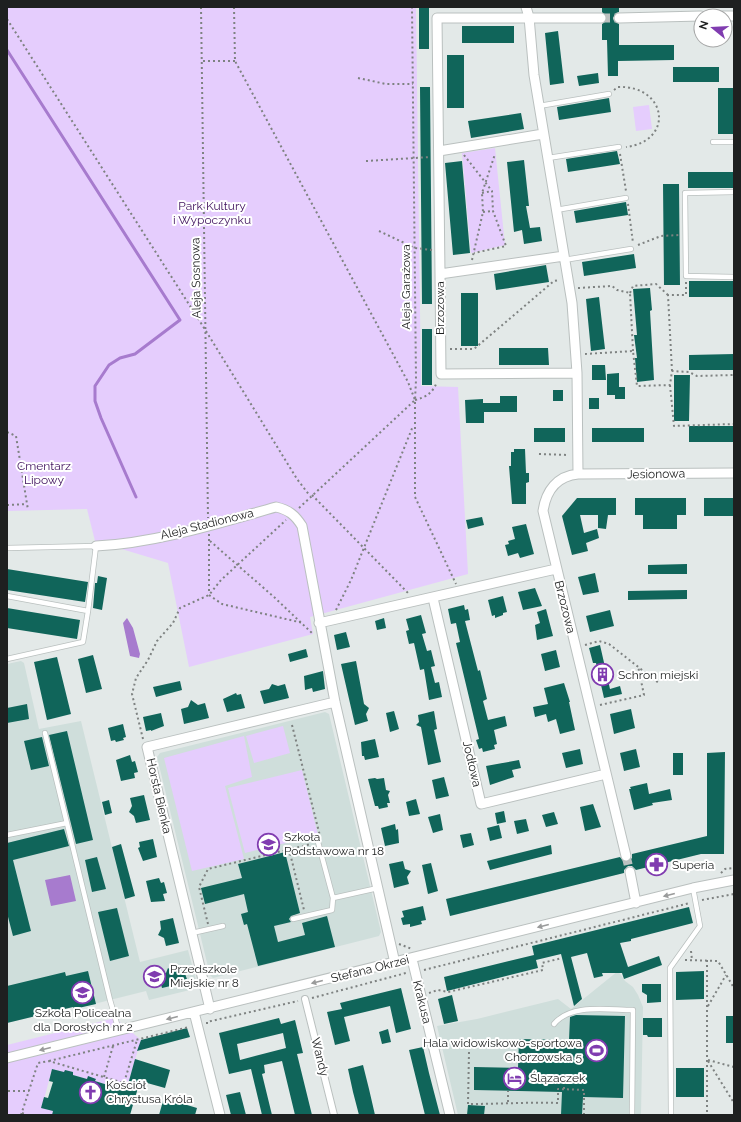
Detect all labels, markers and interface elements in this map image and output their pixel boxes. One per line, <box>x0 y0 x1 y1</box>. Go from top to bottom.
north arrow <box>693 8 733 48</box>
text: N <box>696 19 711 31</box>
park label: Park Kultury i Wypoczynku <box>173 199 251 227</box>
street label: Aleja Sosnowa <box>188 237 204 319</box>
street label: Aleja Garażowa <box>399 244 413 330</box>
street label: Brzozowa <box>433 281 447 335</box>
park label: Cmentarz Lipowy <box>17 459 71 487</box>
street label: Jesionowa <box>627 466 685 482</box>
street label: Aleja Stadionowa <box>159 506 255 542</box>
street label: Brzozowa <box>552 579 578 635</box>
building icon: Schron miejski <box>590 662 616 688</box>
place label: Schron miejski <box>618 668 698 682</box>
street label: Jodłowa <box>460 740 484 788</box>
street label: Horsta Bienka <box>144 757 174 835</box>
place label: Szkoła Podstawowa nr 18 <box>284 830 384 858</box>
school or university icon: Szkoła Podstawowa nr 18 <box>256 831 282 857</box>
pharmacy icon: Superia <box>644 852 670 878</box>
place label: Superia <box>672 858 714 872</box>
one-way arrow <box>662 892 675 898</box>
one-way arrow <box>536 923 548 929</box>
street label: Stefana Okrzei <box>329 953 411 985</box>
place label: Przedszkole Miejskie nr 8 <box>170 962 239 990</box>
school or university icon: Przedszkole Miejskie nr 8 <box>141 963 167 989</box>
school or university icon: Szkoła Policealna dla Dorosłych nr 2 <box>70 979 96 1005</box>
street label: Krakusa <box>410 979 434 1025</box>
one-way arrow <box>311 980 323 986</box>
place label: Szkoła Policealna dla Dorosłych nr 2 <box>33 1006 133 1034</box>
one-way arrow <box>165 1015 177 1021</box>
street label: Wandy <box>308 1036 332 1078</box>
place label: Hala widowiskowo-sportowa Chorzowska 5 <box>423 1036 582 1064</box>
sports icon: Hala widowiskowo-sportowa Chorzowska 5 <box>584 1037 610 1063</box>
one-way arrow <box>39 1046 51 1052</box>
hotel icon: Ślązaczek <box>502 1065 528 1091</box>
place label: Ślązaczek <box>530 1071 586 1085</box>
place label: Kościół Chrystusa Króla <box>106 1078 193 1106</box>
church icon: Kościół Chrystusa Króla <box>78 1079 104 1105</box>

